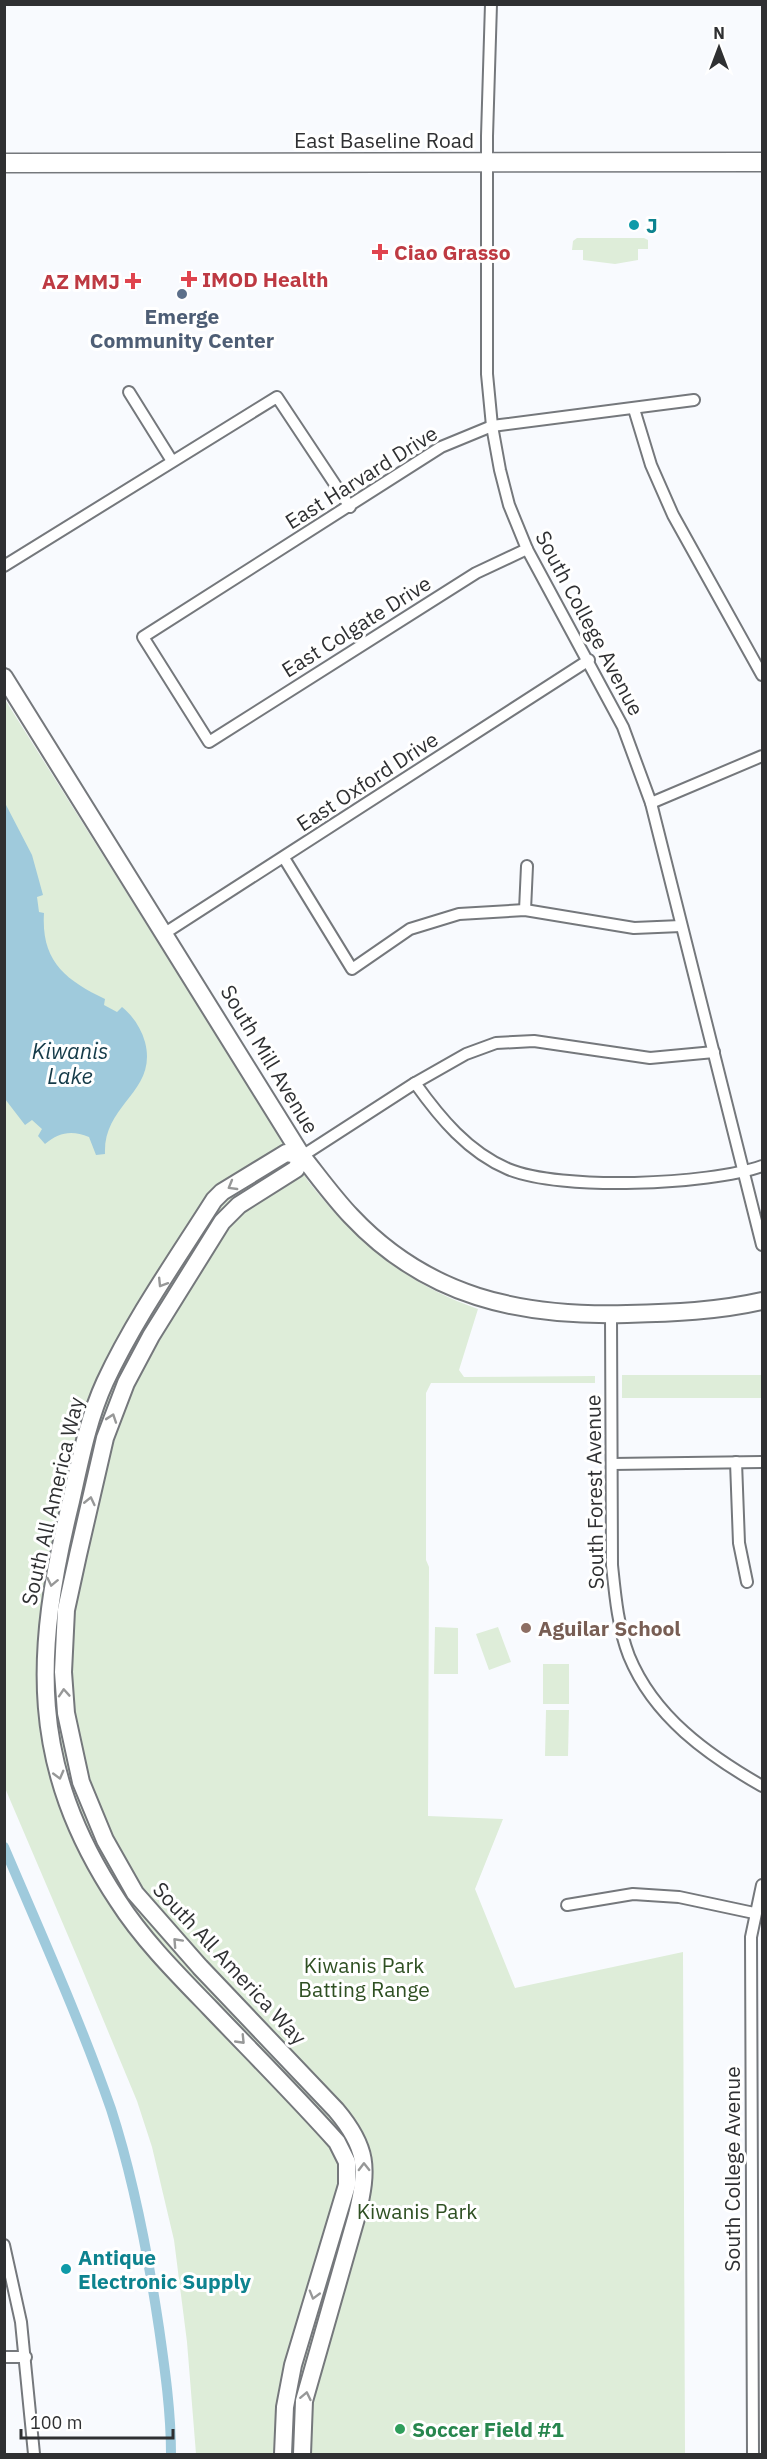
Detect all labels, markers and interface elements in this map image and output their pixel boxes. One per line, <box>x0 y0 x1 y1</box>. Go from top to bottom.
north arrow <box>689 18 749 78</box>
text: N <box>713 23 725 43</box>
street label: East Baseline Road <box>294 126 474 154</box>
place label: J <box>646 211 658 239</box>
marker: J <box>627 218 641 232</box>
place label: Ciao Grasso <box>394 238 511 266</box>
marker: Ciao Grasso <box>371 243 389 261</box>
place label: IMOD Health <box>202 265 329 293</box>
place label: AZ MMJ <box>42 267 120 295</box>
marker: IMOD Health <box>180 270 198 288</box>
marker: AZ MMJ <box>124 272 142 290</box>
marker: Emerge Community Center <box>175 287 189 301</box>
place label: Emerge Community Center <box>90 302 275 354</box>
street label: East Harvard Drive <box>280 419 442 535</box>
street label: South College Avenue <box>529 526 651 720</box>
street label: East Colgate Drive <box>276 569 436 683</box>
street label: East Oxford Drive <box>291 725 443 837</box>
street label: South Mill Avenue <box>215 979 325 1139</box>
water label: Kiwanis Lake <box>32 1036 108 1090</box>
one-way arrow <box>228 1179 238 1190</box>
one-way arrow <box>157 1277 169 1287</box>
street label: South All America Way <box>14 1394 90 1608</box>
street label: South Forest Avenue <box>578 1394 610 1590</box>
one-way arrow <box>104 1413 117 1424</box>
one-way arrow <box>83 1496 96 1506</box>
one-way arrow <box>47 1577 60 1587</box>
place label: Aguilar School <box>538 1614 681 1642</box>
marker: Aguilar School <box>519 1621 533 1635</box>
one-way arrow <box>58 1688 71 1698</box>
one-way arrow <box>52 1769 64 1780</box>
street label: South All America Way <box>147 1876 313 2051</box>
one-way arrow <box>173 1938 184 1949</box>
park label: Kiwanis Park Batting Range <box>298 1951 430 2003</box>
one-way arrow <box>234 2034 245 2044</box>
street label: South College Avenue <box>718 2066 746 2272</box>
one-way arrow <box>358 2163 370 2172</box>
park label: Kiwanis Park <box>357 2197 477 2225</box>
place label: Antique Electronic Supply <box>78 2243 252 2295</box>
marker: Antique Electronic Supply <box>59 2262 73 2276</box>
one-way arrow <box>309 2289 321 2299</box>
one-way arrow <box>299 2392 312 2402</box>
scale bar <box>21 2402 172 2440</box>
text: 100 m <box>30 2411 82 2434</box>
place label: Soccer Field #1 <box>412 2415 564 2443</box>
marker: Soccer Field #1 <box>393 2422 407 2436</box>

